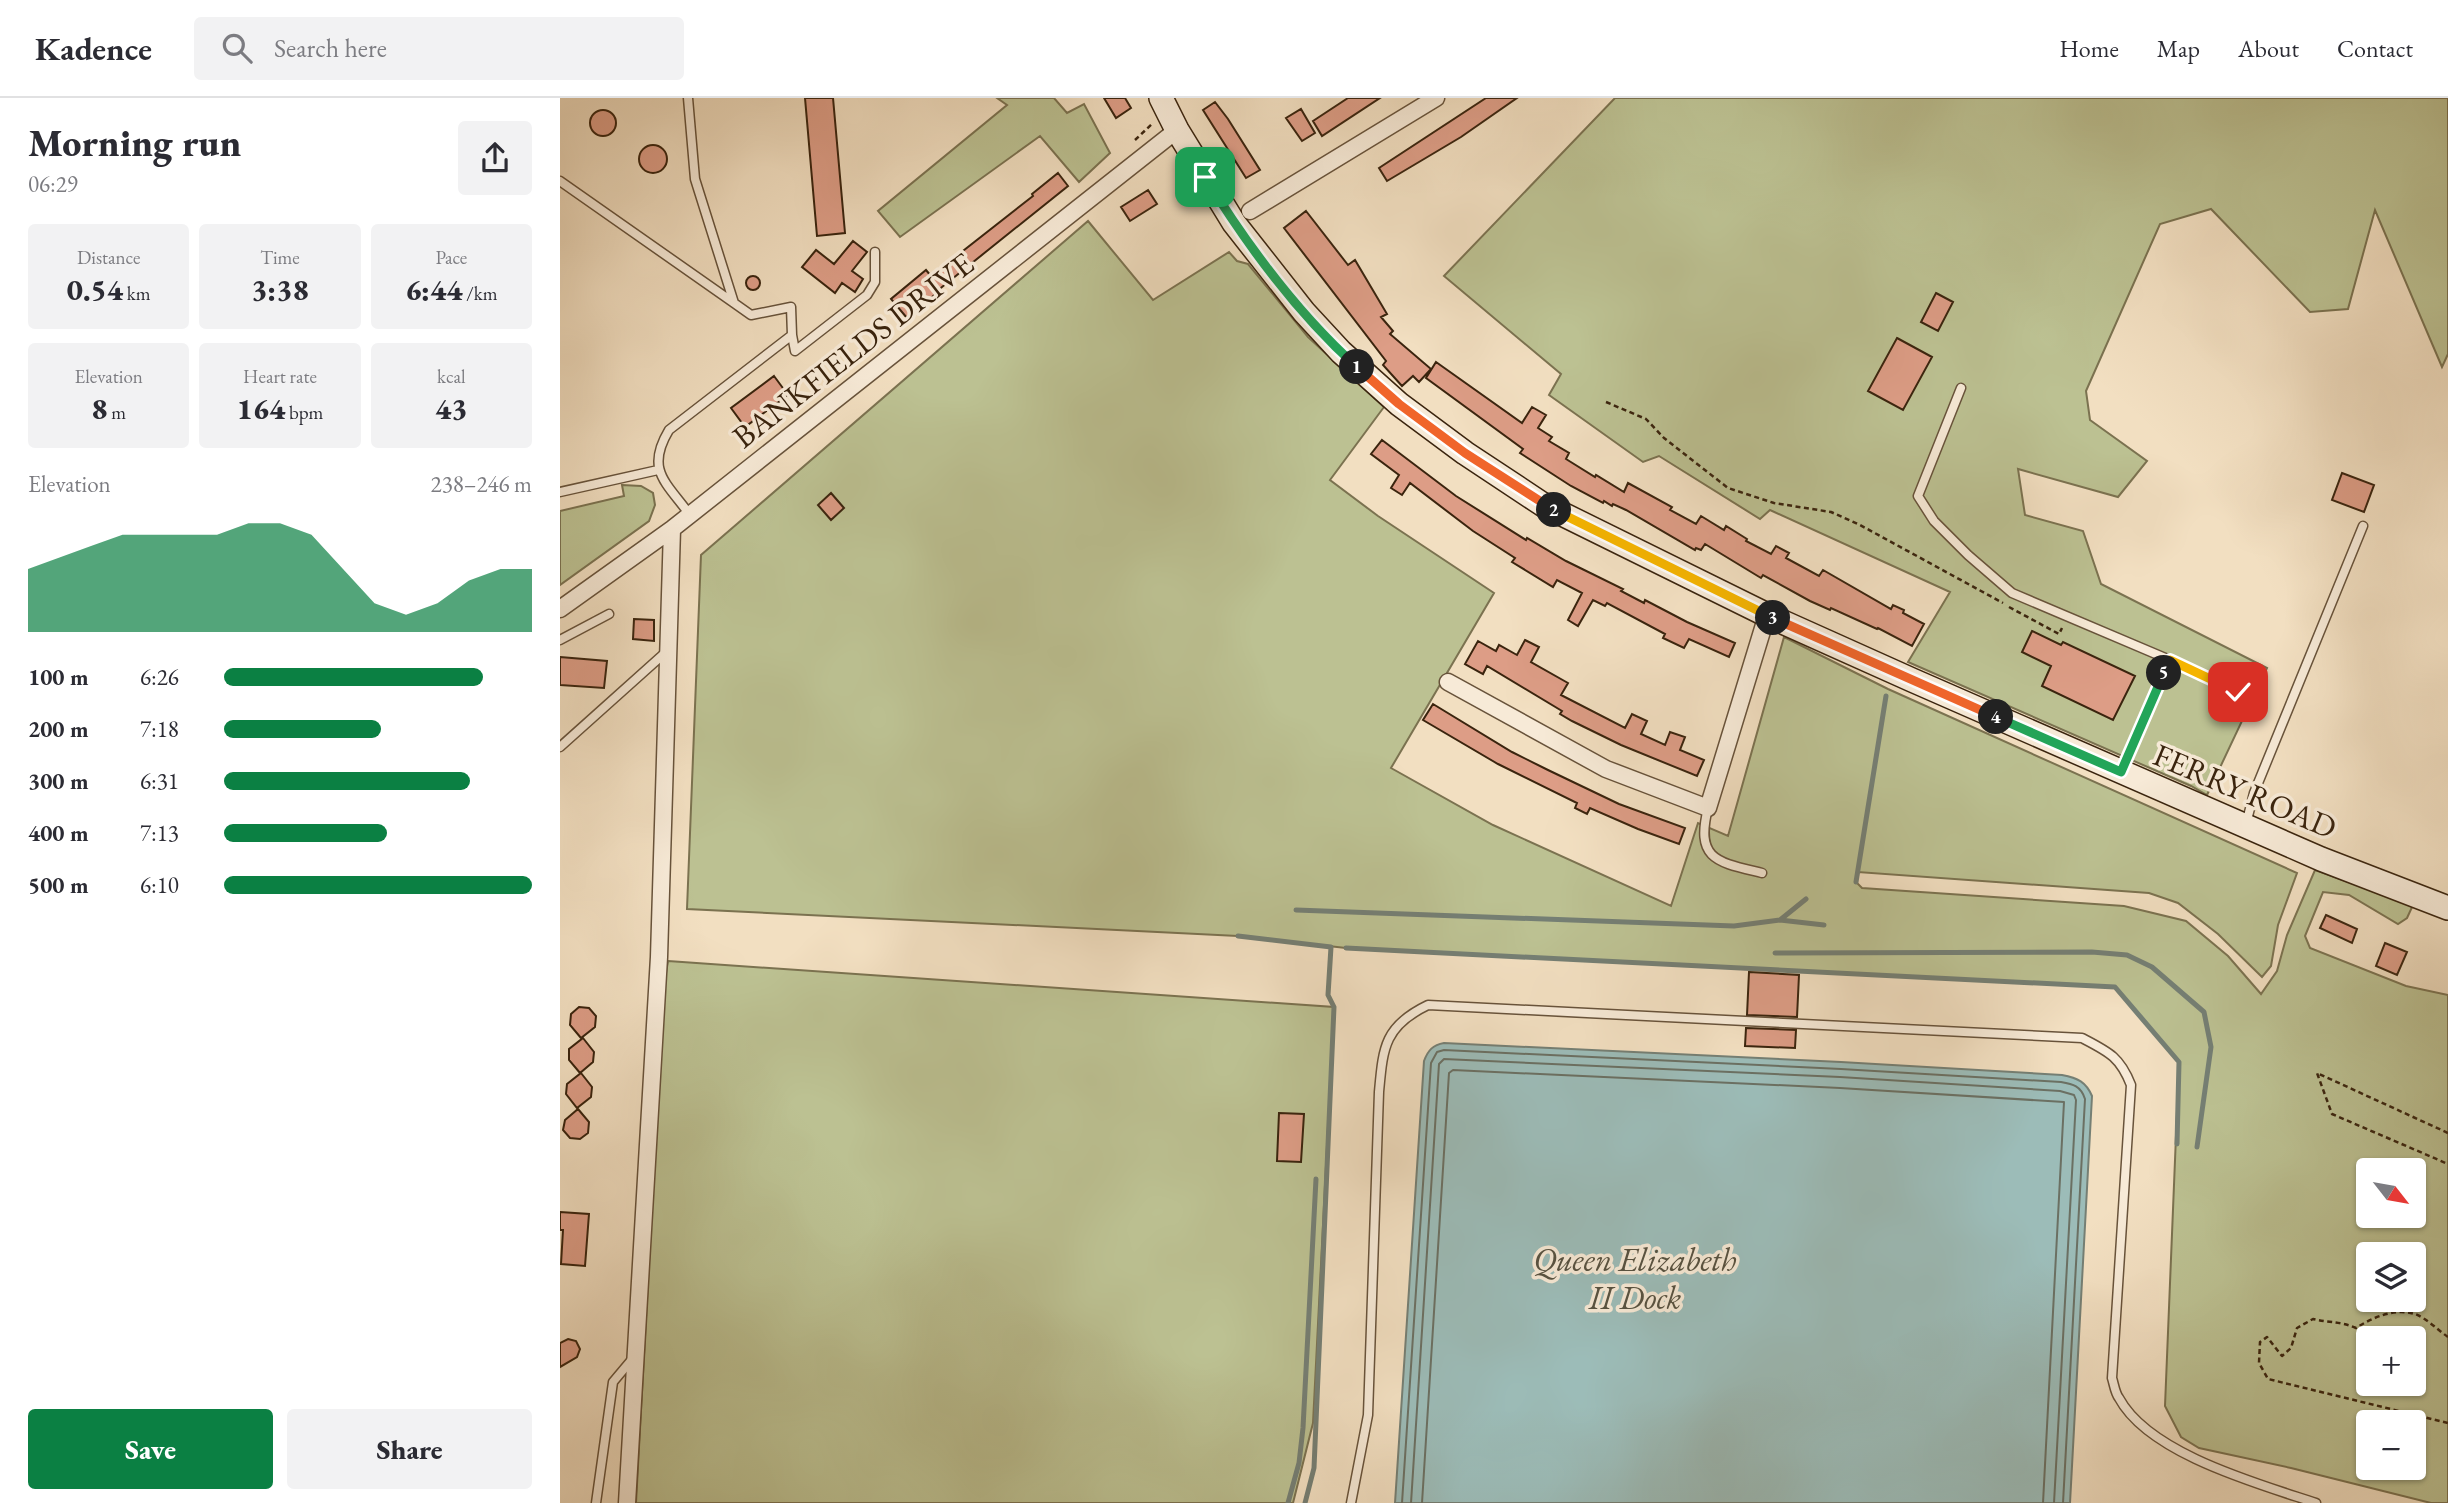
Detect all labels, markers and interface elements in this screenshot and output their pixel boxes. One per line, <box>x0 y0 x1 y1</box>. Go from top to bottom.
search box <box>194 17 684 80</box>
text: Kadence <box>35 27 152 70</box>
icon: search <box>218 29 256 67</box>
text: Search here <box>274 31 387 65</box>
text: Home <box>2059 33 2119 64</box>
text: Map <box>2157 33 2200 64</box>
text: About <box>2238 33 2299 64</box>
text: Contact <box>2337 33 2413 64</box>
text: Morning run <box>28 118 241 167</box>
button: share <box>458 121 532 195</box>
pin <box>1175 147 1235 207</box>
icon: arrive <box>1186 158 1224 196</box>
text: 06:29 <box>28 169 78 199</box>
street label: BANKFIELDS DRIVE <box>724 243 982 457</box>
text: Distance <box>77 245 140 270</box>
text: Time <box>260 245 300 270</box>
text: Pace <box>435 245 467 270</box>
text: 0.54 <box>67 270 123 309</box>
text: 3:38 <box>251 270 309 309</box>
text: 6:44 <box>405 270 462 309</box>
text: km <box>123 281 150 306</box>
text: /km <box>462 281 498 306</box>
pin: 1 <box>1340 350 1374 384</box>
text: 1 <box>1351 354 1362 379</box>
text: Elevation <box>74 364 143 389</box>
text: Heart rate <box>243 364 317 389</box>
text: kcal <box>437 364 466 389</box>
text: 8 <box>91 389 107 428</box>
text: 164 <box>237 389 285 428</box>
text: 43 <box>435 389 468 428</box>
text: m <box>107 400 126 425</box>
text: bpm <box>285 400 323 425</box>
text: Elevation <box>28 469 111 499</box>
text: 238–246 m <box>431 469 532 499</box>
pin: 2 <box>1536 492 1572 528</box>
text: 2 <box>1548 497 1559 522</box>
pin: 3 <box>1756 601 1790 636</box>
text: 3 <box>1767 605 1778 630</box>
pin: 5 <box>2146 656 2182 690</box>
text: 5 <box>2158 660 2169 685</box>
text: 100 m <box>28 662 89 692</box>
text: 6:26 <box>140 662 179 692</box>
pin <box>2208 662 2268 722</box>
icon: check <box>2219 673 2257 711</box>
pin: 4 <box>1978 700 2014 734</box>
text: 4 <box>1990 704 2001 729</box>
text: 200 m <box>28 714 89 744</box>
text: 7:18 <box>140 714 179 744</box>
street label: FERRY ROAD <box>2147 734 2343 848</box>
text: 300 m <box>28 766 89 796</box>
text: 6:31 <box>140 766 179 796</box>
text: 400 m <box>28 818 89 848</box>
text: 7:13 <box>140 818 179 848</box>
text: 500 m <box>28 870 89 900</box>
text: 6:10 <box>140 870 179 900</box>
north arrow <box>2356 1158 2426 1228</box>
map controls <box>2356 1158 2426 1480</box>
water label: Queen Elizabeth II Dock <box>1533 1238 1737 1319</box>
button: layers <box>2356 1242 2426 1312</box>
button: + <box>2356 1326 2426 1396</box>
button: Save <box>28 1409 273 1489</box>
button: Share <box>287 1409 532 1489</box>
button: − <box>2356 1410 2426 1480</box>

